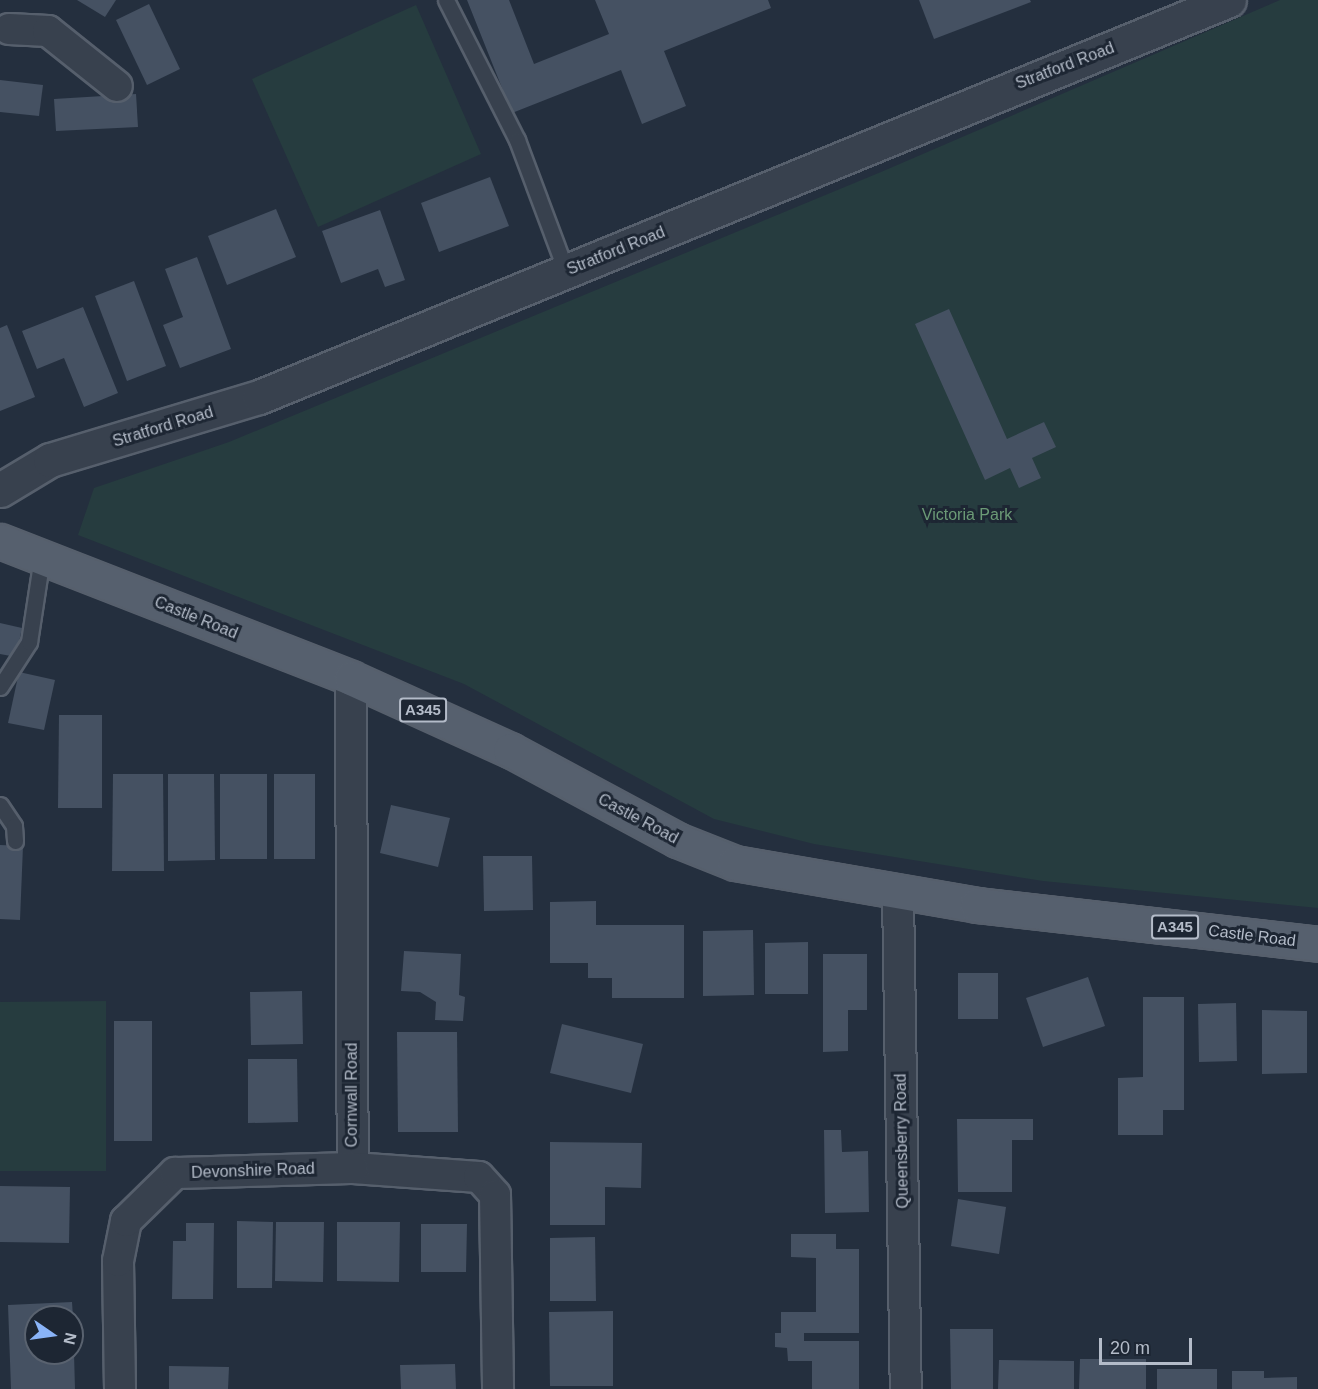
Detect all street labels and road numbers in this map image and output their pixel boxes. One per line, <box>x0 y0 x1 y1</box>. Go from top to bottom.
street label: Stratford Road <box>1013 38 1117 94</box>
street label: Stratford Road <box>564 223 668 279</box>
street label: Stratford Road <box>110 403 216 451</box>
street label: Castle Road <box>152 593 240 643</box>
road number: A345 <box>399 698 447 722</box>
street label: Castle Road <box>595 790 681 848</box>
road number: A345 <box>1151 915 1199 939</box>
street label: Castle Road <box>1207 921 1297 951</box>
street label: Cornwall Road <box>342 1043 362 1147</box>
street label: Queensberry Road <box>891 1073 913 1209</box>
street label: Devonshire Road <box>191 1159 315 1183</box>

